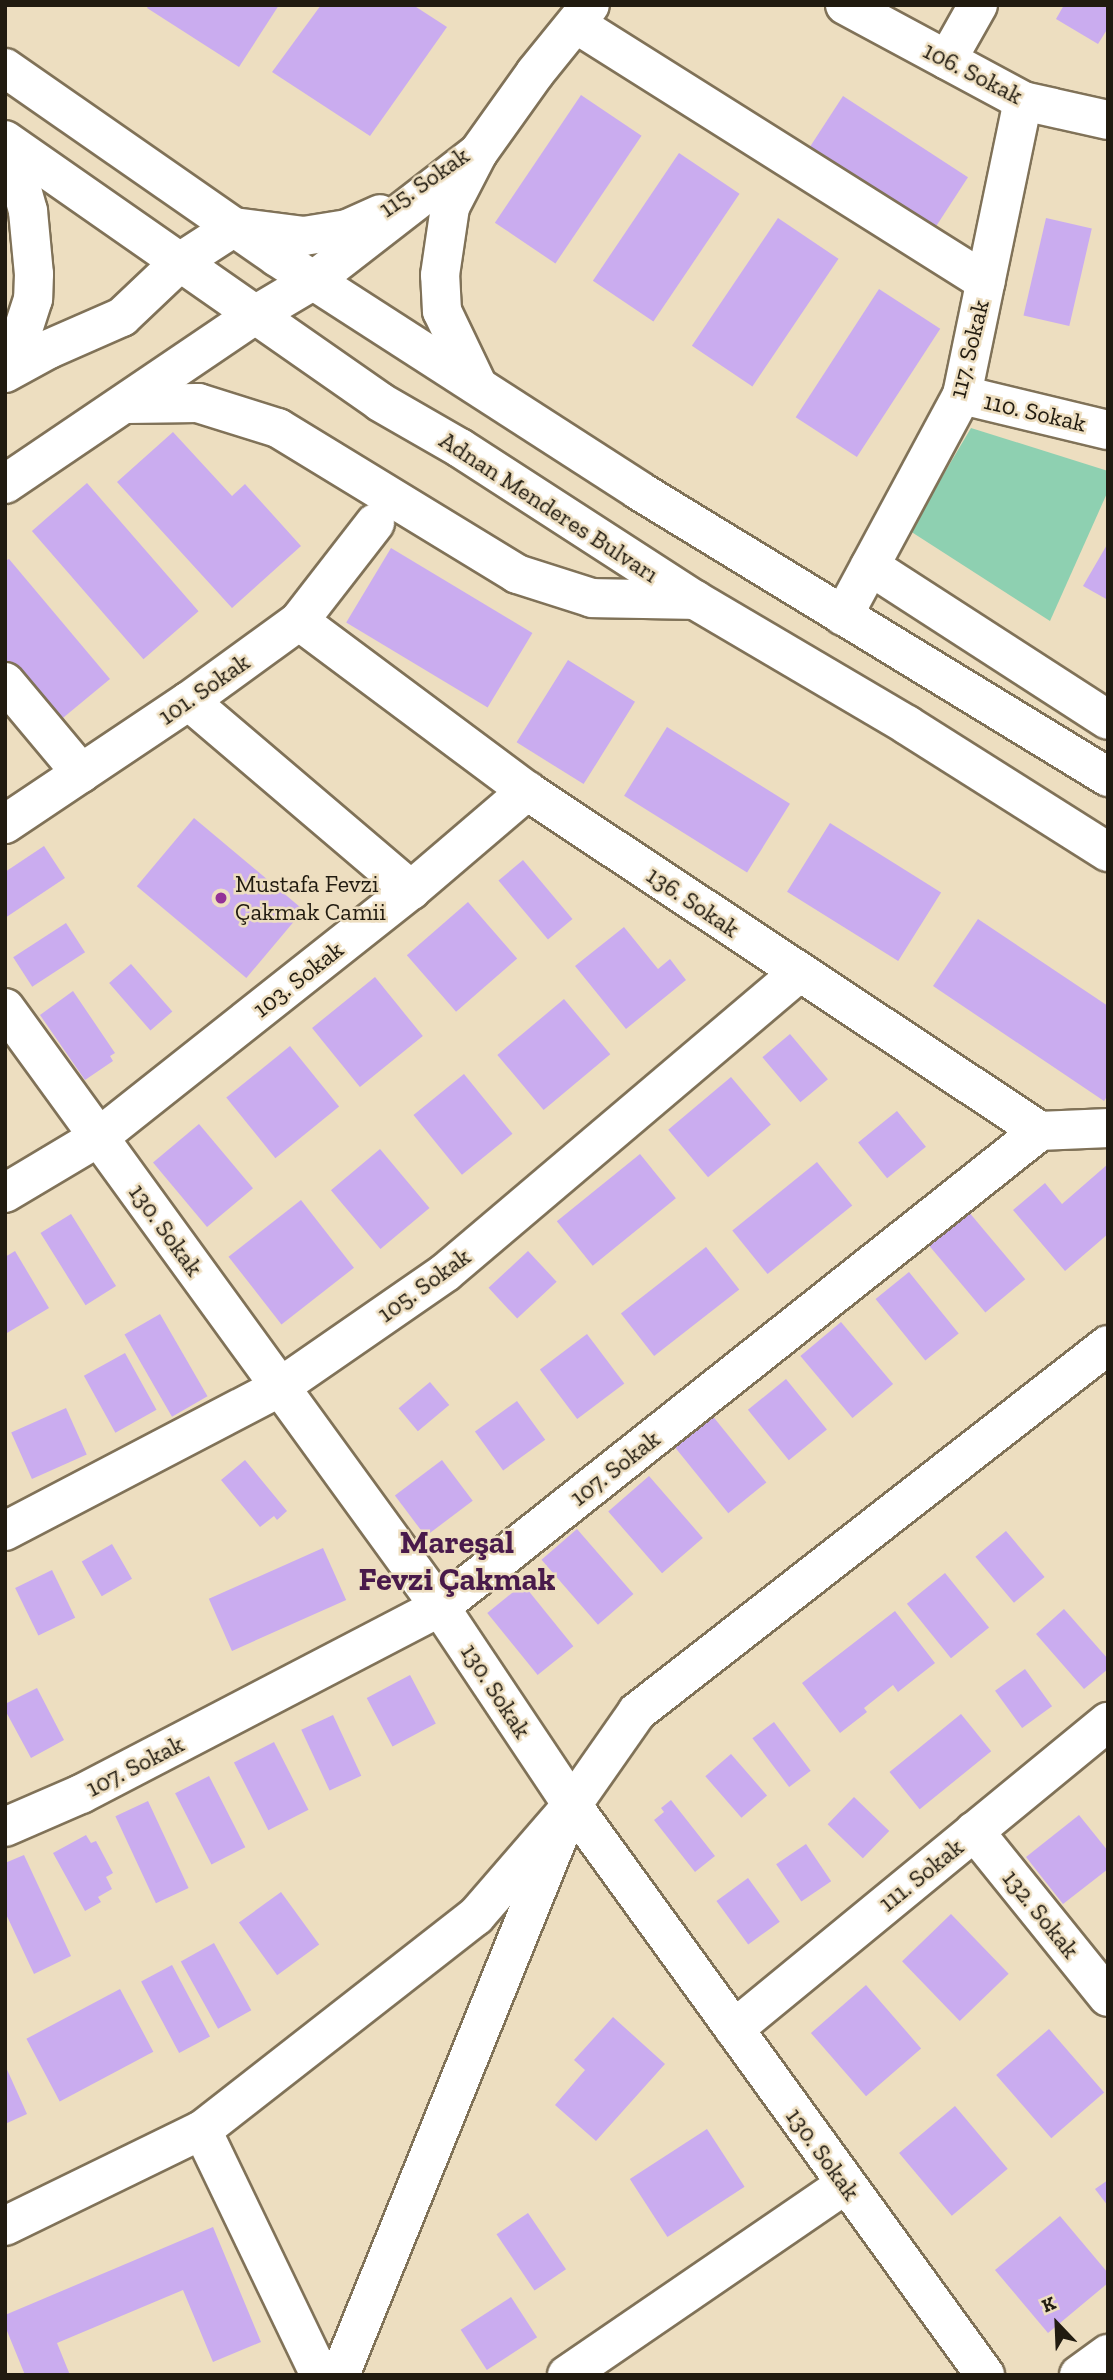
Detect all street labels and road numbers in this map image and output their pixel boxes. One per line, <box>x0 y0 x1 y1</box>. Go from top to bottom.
street label: 106. Sokak <box>919 36 1027 110</box>
street label: 115. Sokak <box>374 141 474 223</box>
street label: 117. Sokak <box>943 297 995 401</box>
street label: 110. Sokak <box>981 386 1089 438</box>
street label: Adnan Menderes Bulvarı <box>434 425 664 589</box>
street label: 101. Sokak <box>153 647 255 731</box>
street label: 136. Sokak <box>641 861 745 943</box>
street label: 103. Sokak <box>247 935 349 1023</box>
street label: 130. Sokak <box>123 1178 209 1282</box>
street label: 105. Sokak <box>372 1242 476 1328</box>
street label: 107. Sokak <box>565 1424 665 1512</box>
street label: 130. Sokak <box>455 1638 537 1744</box>
street label: 107. Sokak <box>81 1729 189 1803</box>
street label: 111. Sokak <box>873 1832 969 1918</box>
street label: 132. Sokak <box>997 1864 1085 1964</box>
street label: 130. Sokak <box>780 2102 866 2206</box>

